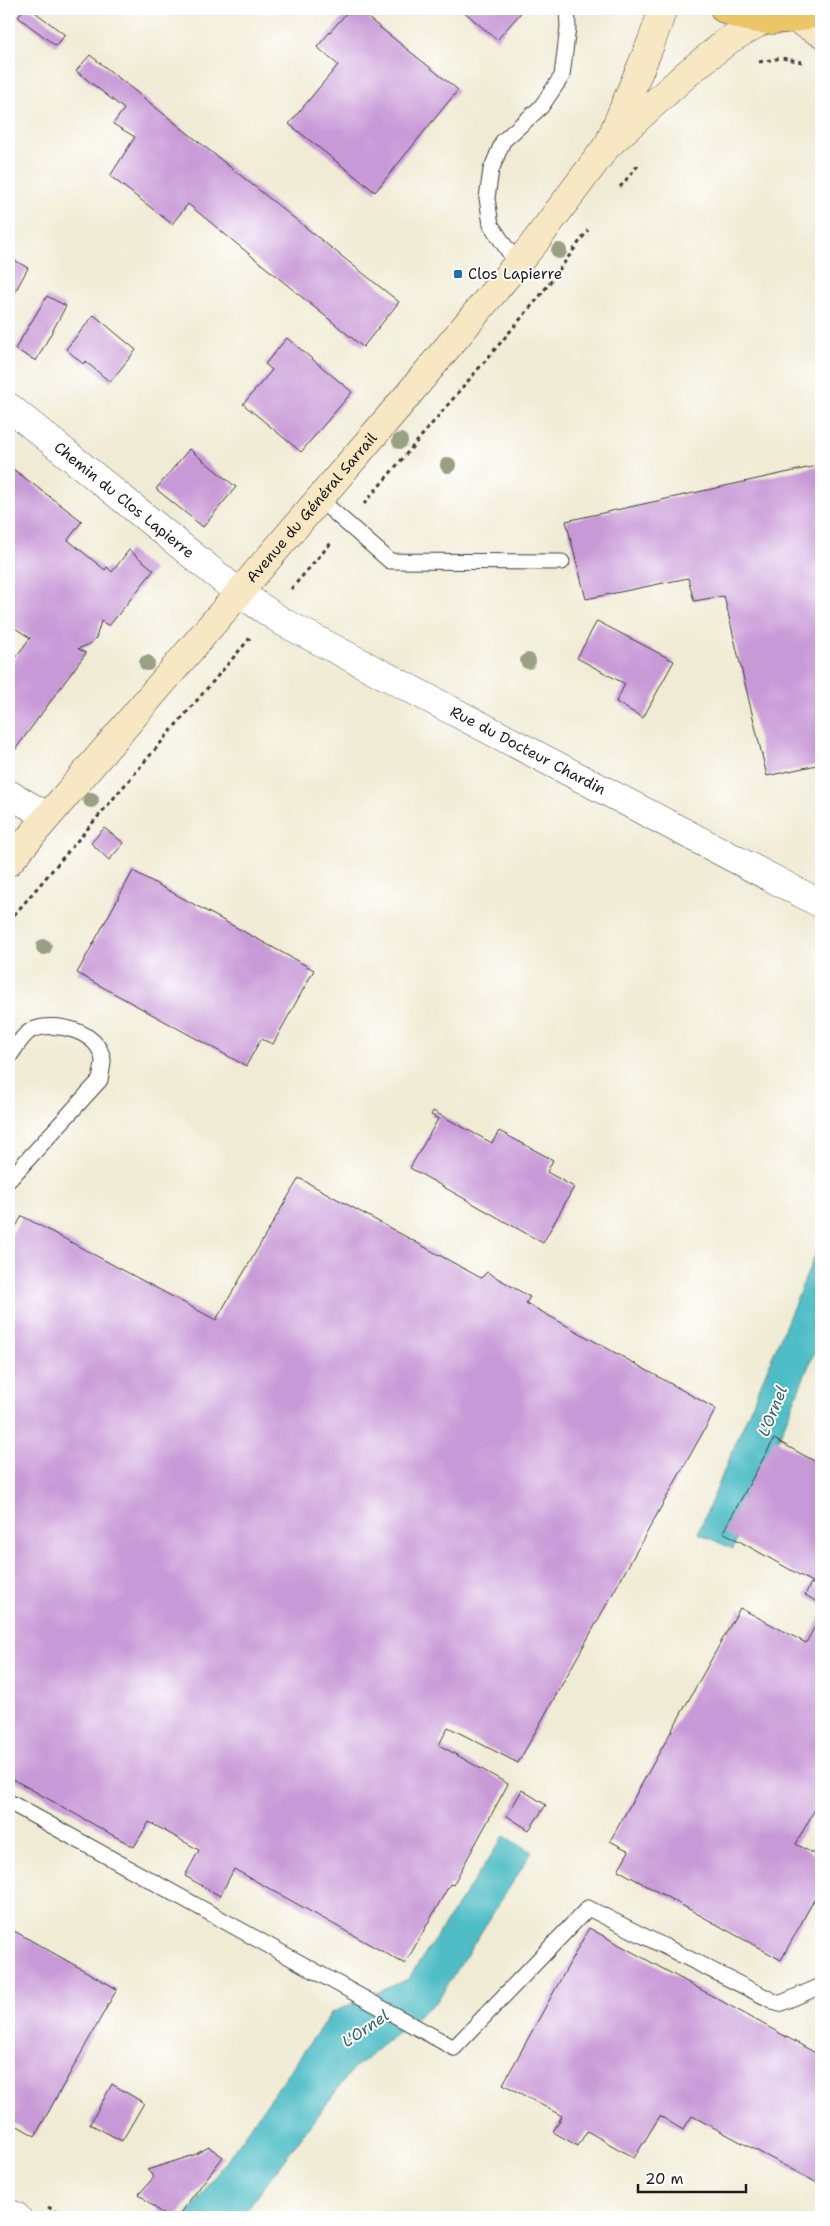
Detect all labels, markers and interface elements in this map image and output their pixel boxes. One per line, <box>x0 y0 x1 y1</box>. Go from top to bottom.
place label: Clos Lapierre <box>468 264 562 284</box>
marker: Clos Lapierre <box>452 268 464 280</box>
street label: Avenue du Général Sarrail <box>242 428 382 587</box>
street label: Chemin du Clos Lapierre <box>50 437 198 563</box>
street label: Rue du Docteur Chardin <box>447 701 609 799</box>
water label: L'Ornel <box>753 1383 792 1440</box>
water label: L'Ornel <box>338 2005 393 2052</box>
scale bar <box>638 2161 745 2193</box>
text: 20 m <box>645 2169 684 2189</box>

